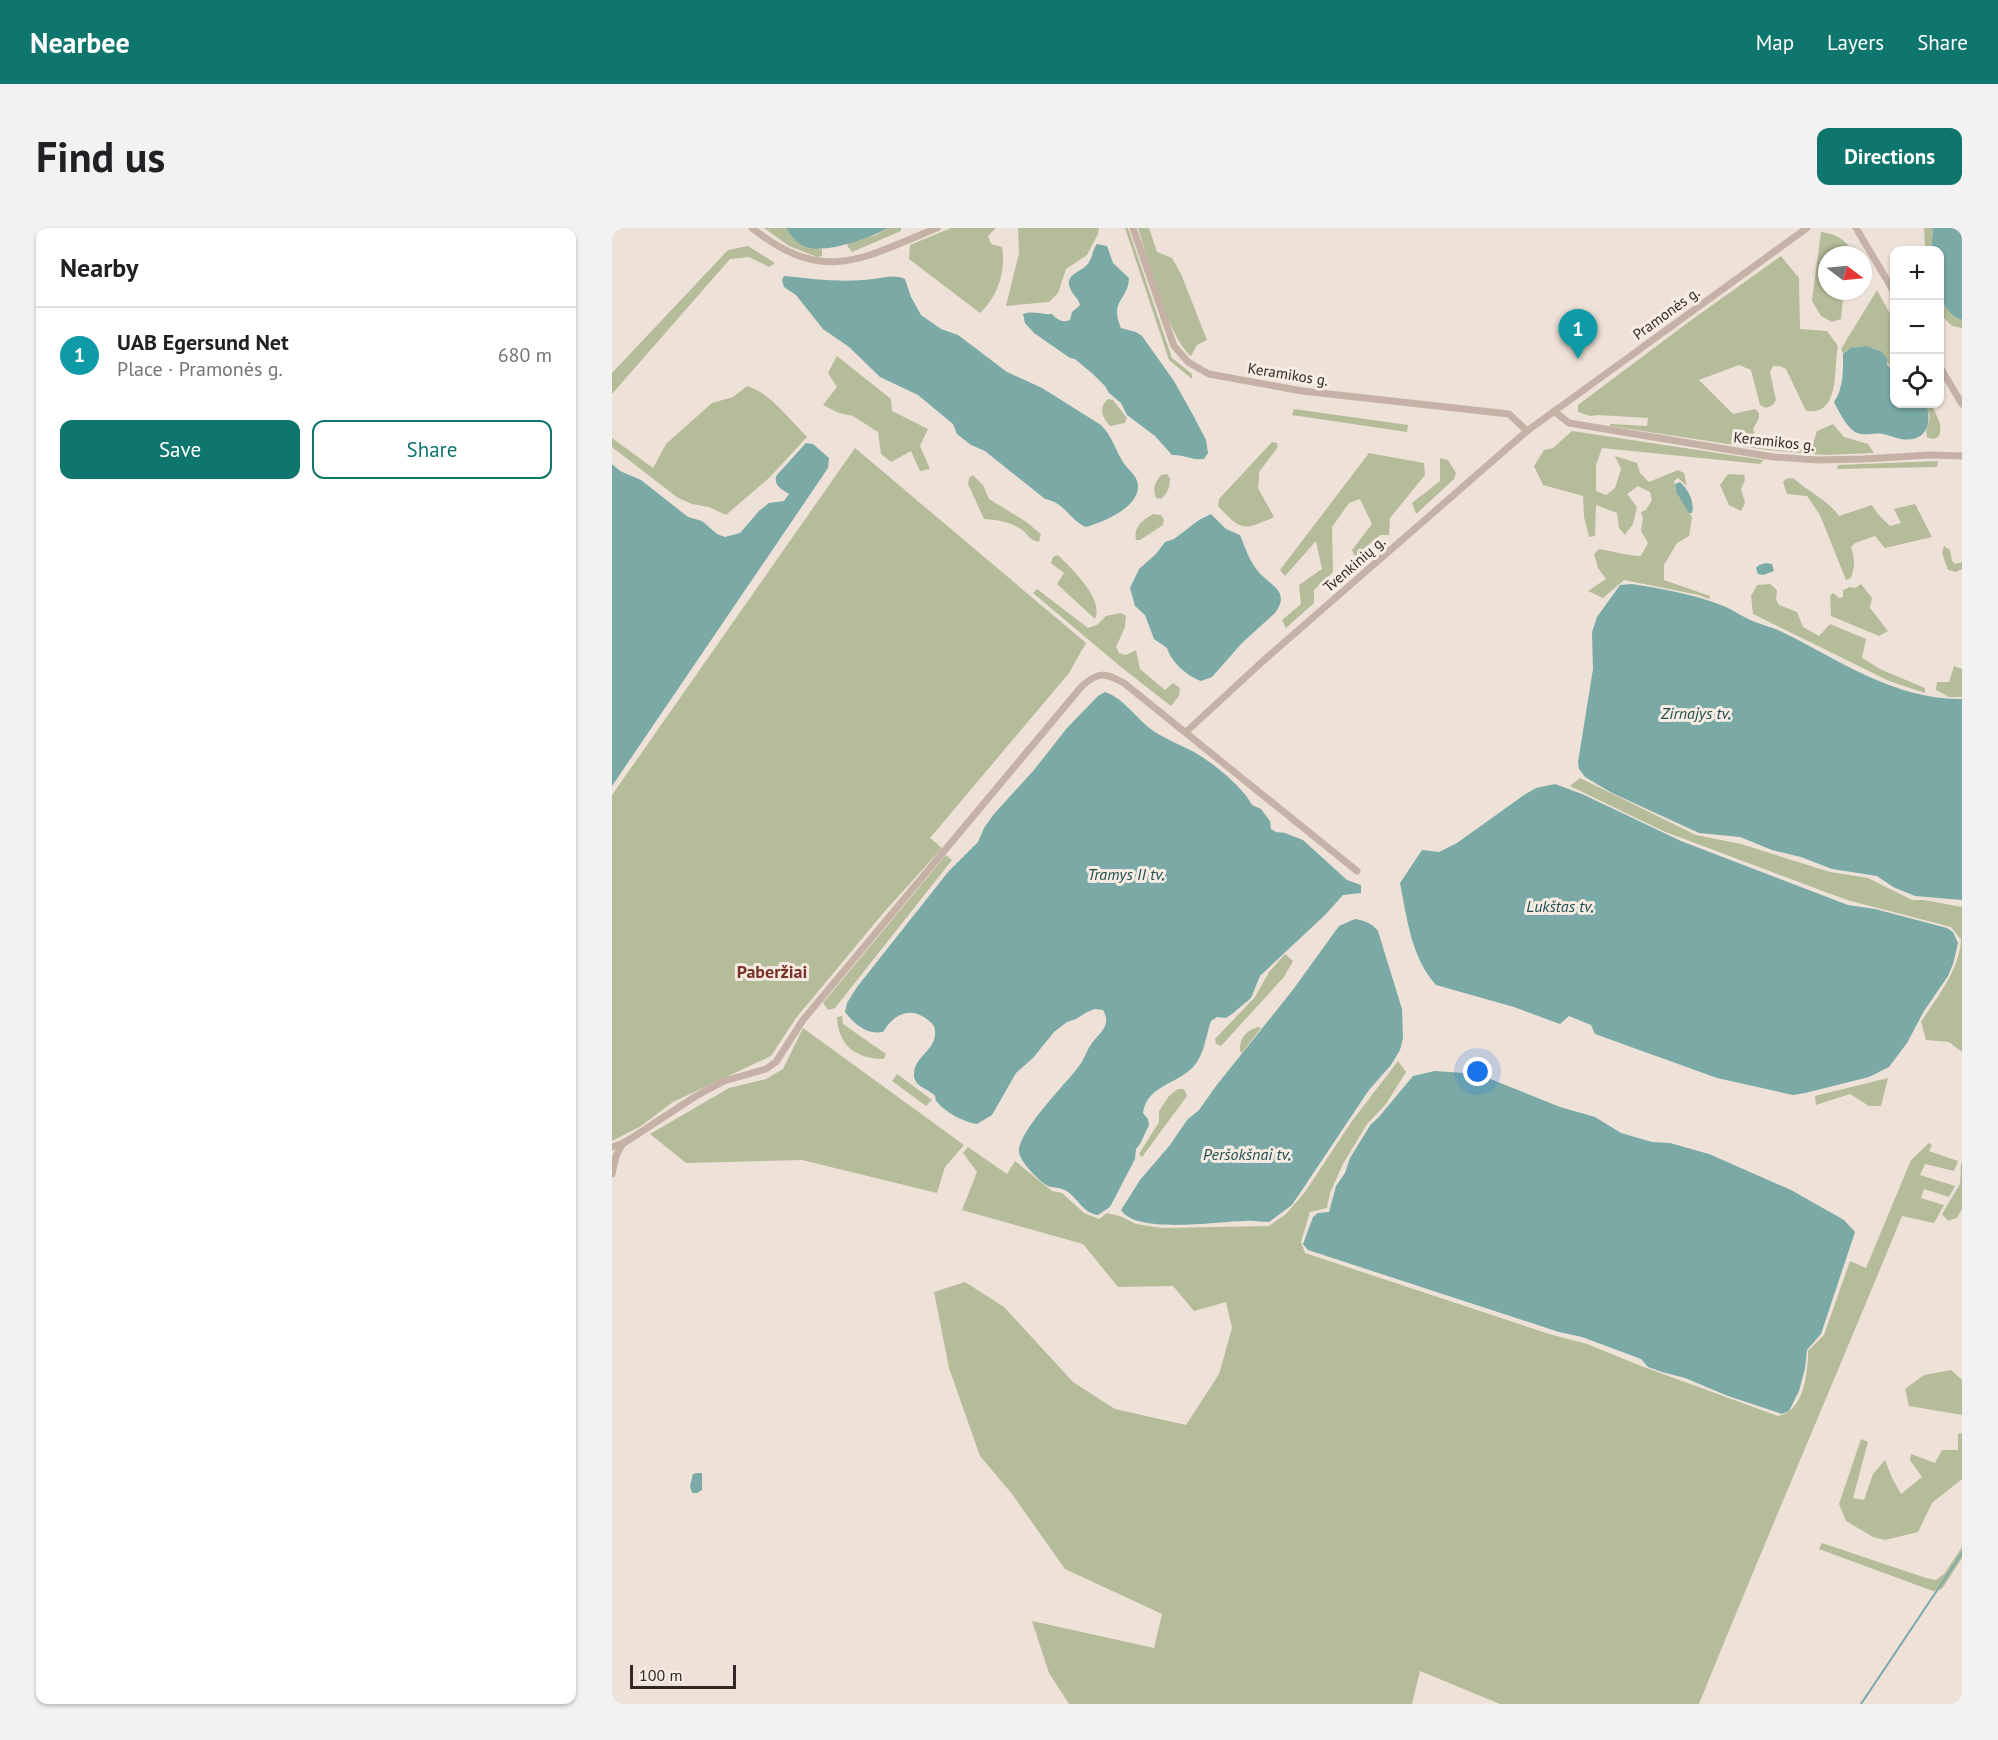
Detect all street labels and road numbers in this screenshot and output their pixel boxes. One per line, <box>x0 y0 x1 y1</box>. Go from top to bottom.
street label: Pramonės g. <box>1629 282 1703 344</box>
street label: Keramikos g. <box>1246 358 1330 390</box>
street label: Keramikos g. <box>1733 427 1815 455</box>
street label: Tvenkinių g. <box>1319 532 1389 596</box>

